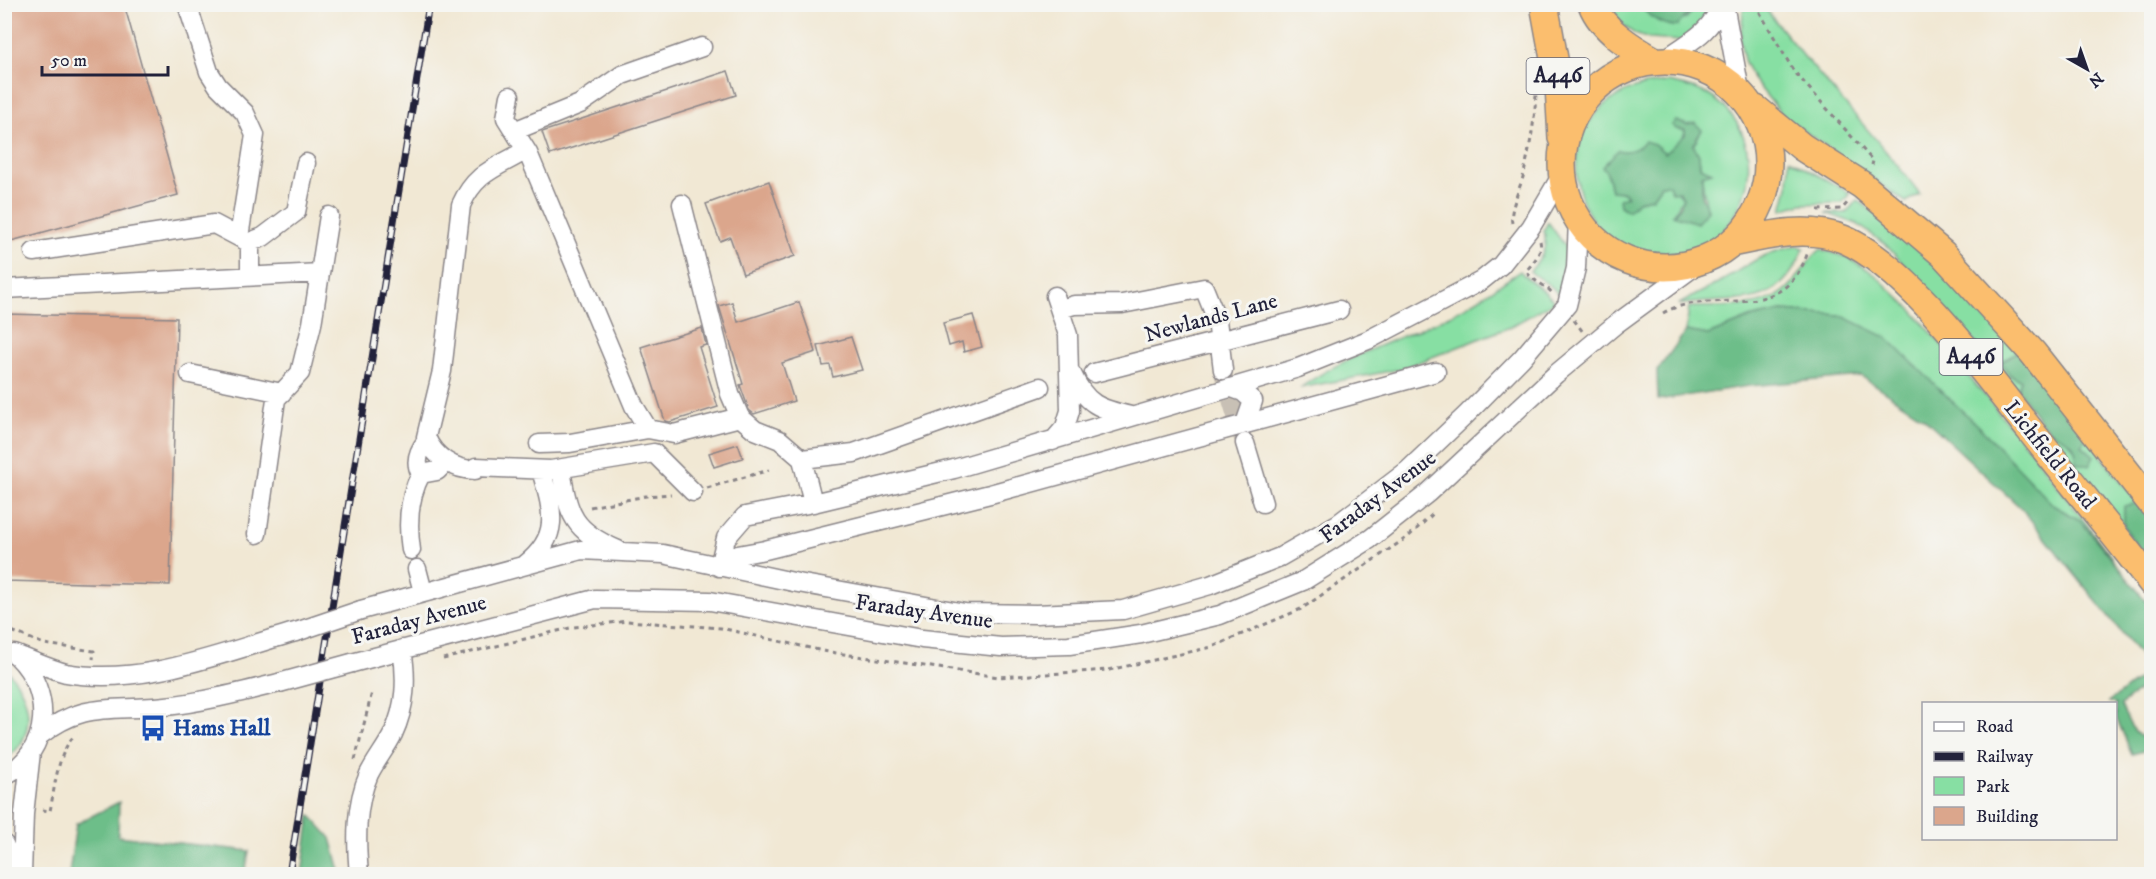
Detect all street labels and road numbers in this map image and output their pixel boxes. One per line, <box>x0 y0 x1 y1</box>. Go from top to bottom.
road number: A446 <box>1526 58 1590 94</box>
street label: Newlands Lane <box>1142 287 1280 349</box>
road number: A446 <box>1940 339 2002 375</box>
street label: Lichfield Road <box>1998 395 2102 515</box>
street label: Faraday Avenue <box>1315 445 1441 549</box>
street label: Faraday Avenue <box>349 589 489 651</box>
street label: Faraday Avenue <box>854 589 994 635</box>

